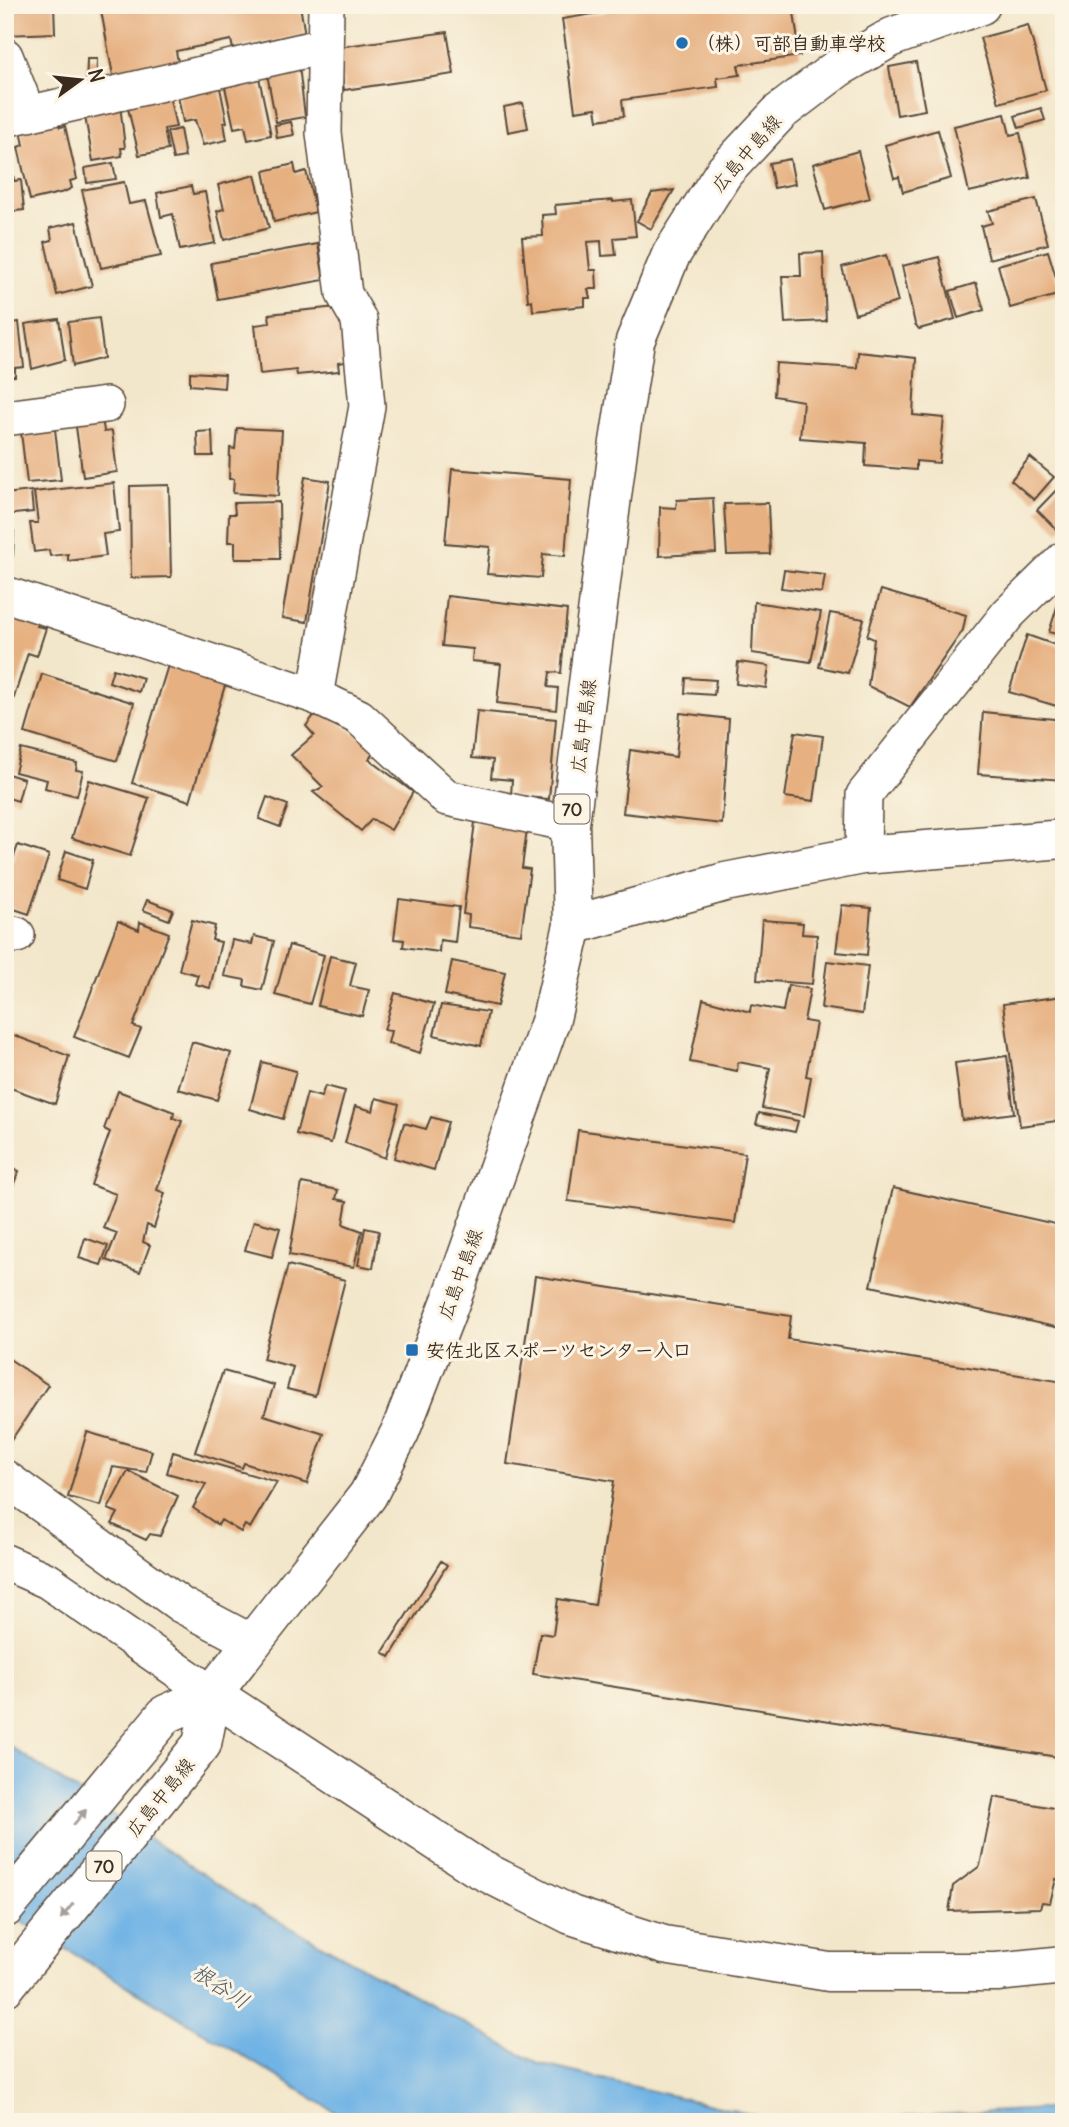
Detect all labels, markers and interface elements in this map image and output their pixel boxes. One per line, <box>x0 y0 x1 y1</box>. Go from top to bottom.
place label: （株）可部自動車学校 <box>696 31 886 55</box>
marker: （株）可部自動車学校 <box>674 35 690 51</box>
north arrow <box>46 46 116 116</box>
text: N <box>83 66 110 85</box>
street label: 広島中島線 <box>706 109 786 197</box>
street label: 広島中島線 <box>565 677 601 775</box>
road number: 70 <box>554 794 590 824</box>
street label: 広島中島線 <box>432 1225 488 1323</box>
place label: 安佐北区スポーツセンター入口 <box>426 1338 692 1362</box>
marker: 安佐北区スポーツセンター入口 <box>404 1342 420 1358</box>
street label: 広島中島線 <box>121 1753 199 1841</box>
one-way arrow <box>72 1809 87 1826</box>
road number: 70 <box>86 1852 122 1880</box>
one-way arrow <box>60 1903 75 1920</box>
water label: 根谷川 <box>187 1958 255 2014</box>

